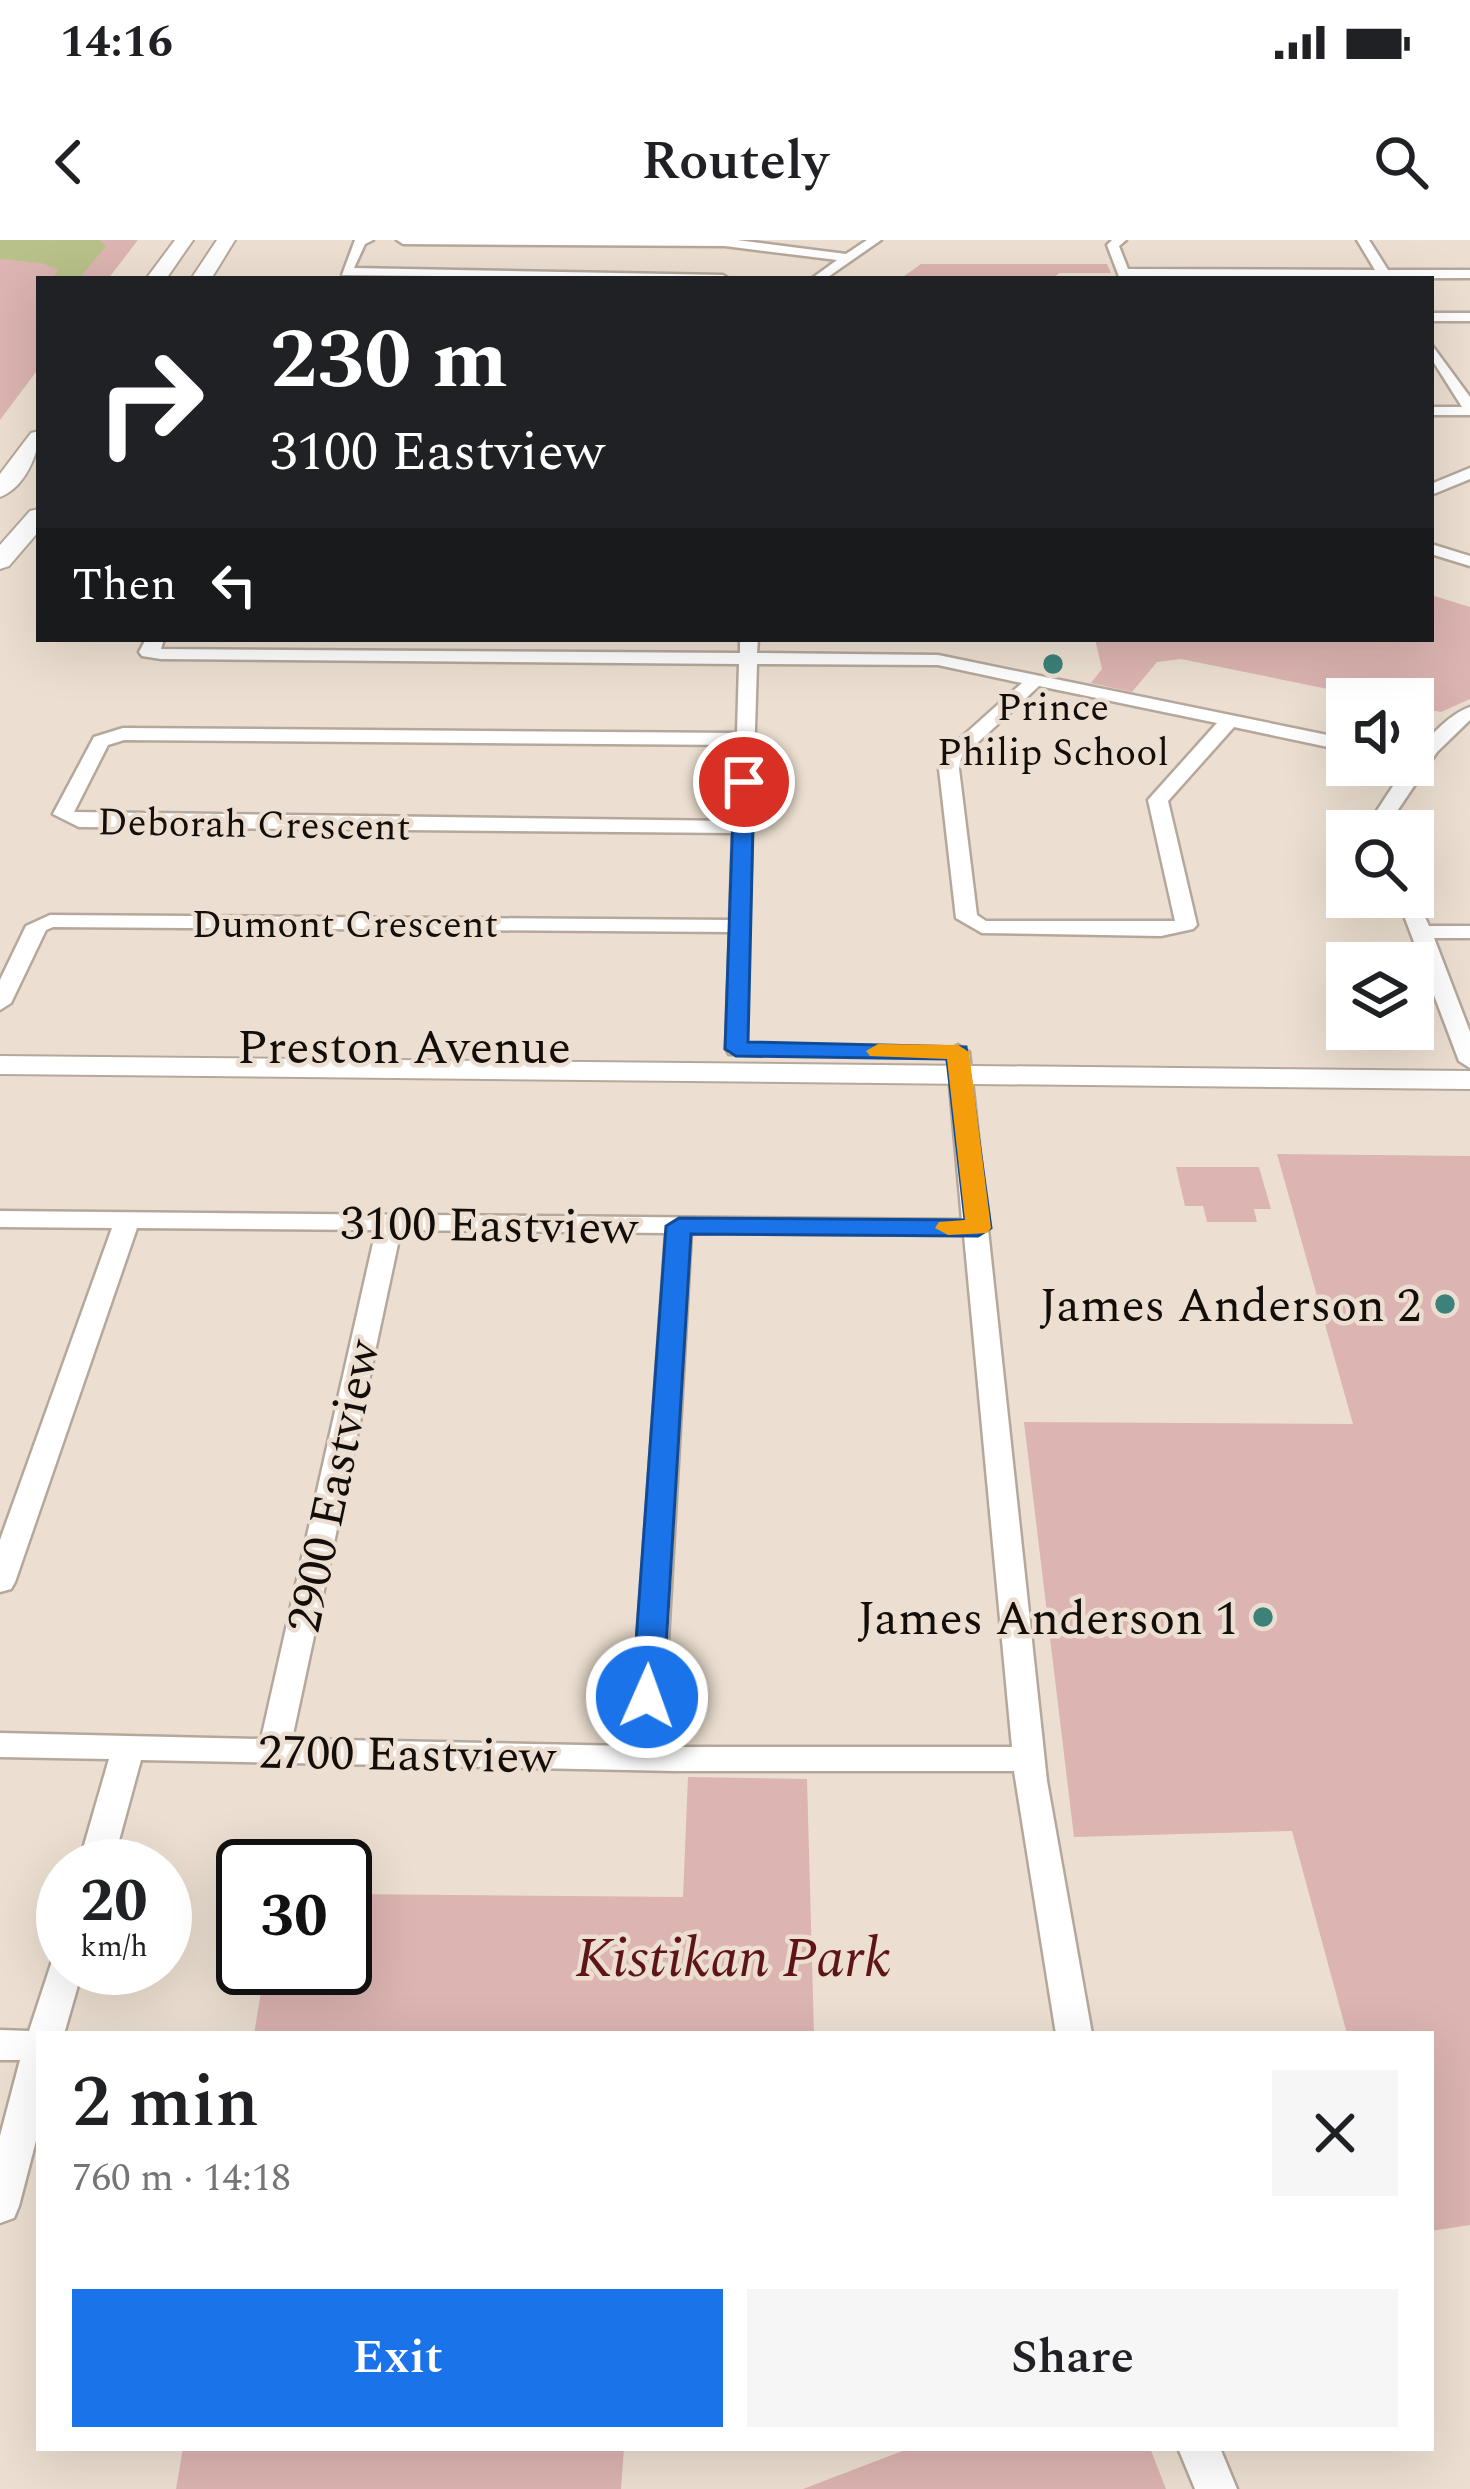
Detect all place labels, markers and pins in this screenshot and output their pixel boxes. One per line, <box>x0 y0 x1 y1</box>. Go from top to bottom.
marker: Prince Philip School <box>1040 651 1066 677</box>
place label: Prince Philip School <box>937 679 1169 783</box>
pin <box>693 731 795 833</box>
place label: James Anderson 2 <box>1039 1270 1421 1343</box>
marker: James Anderson 2 <box>1432 1291 1458 1317</box>
place label: James Anderson 1 <box>857 1583 1239 1656</box>
marker: James Anderson 1 <box>1250 1604 1276 1630</box>

